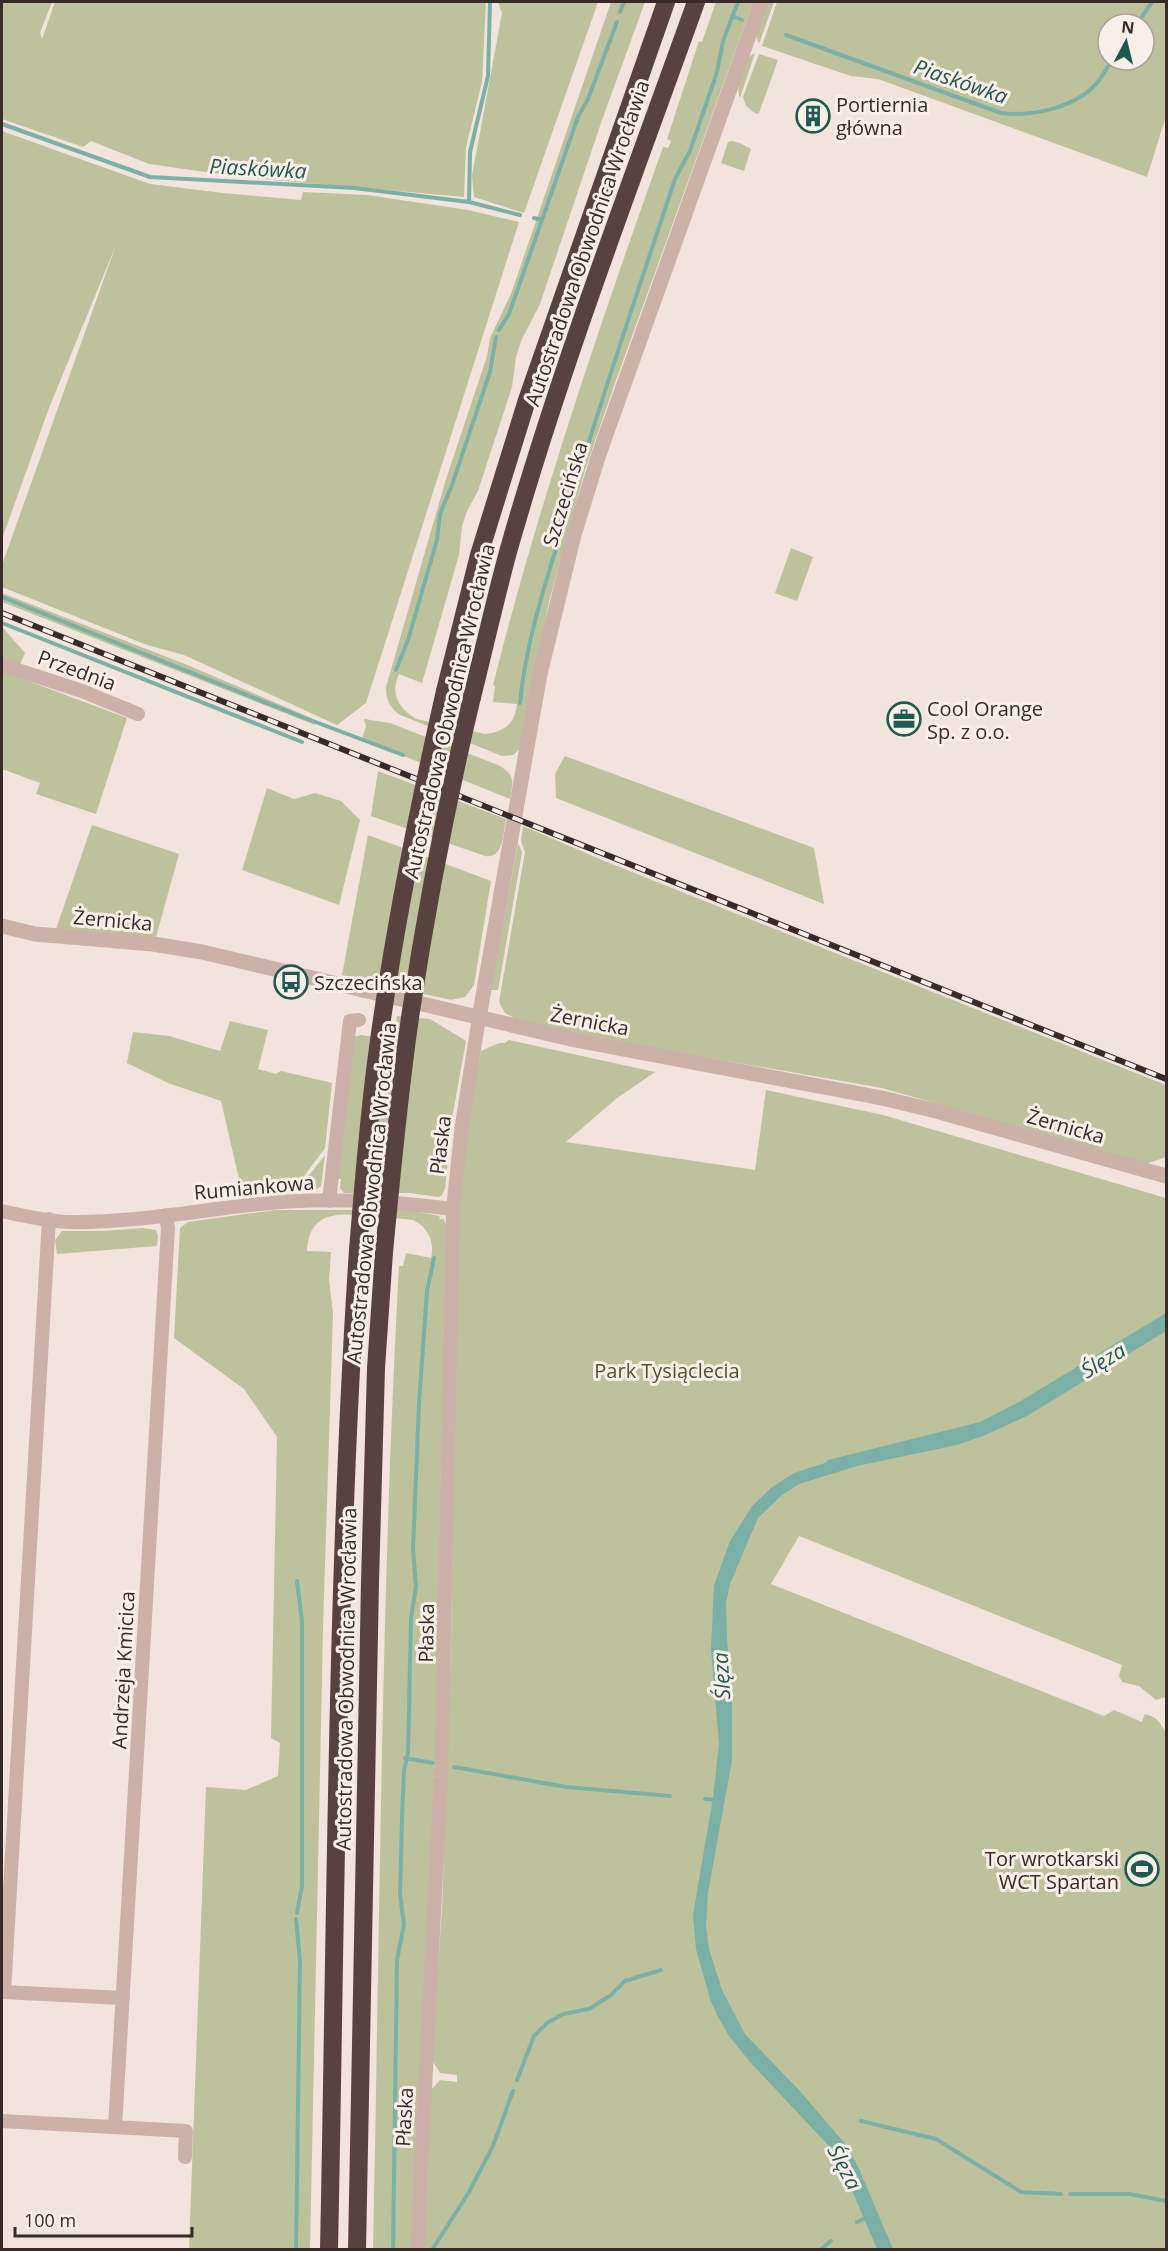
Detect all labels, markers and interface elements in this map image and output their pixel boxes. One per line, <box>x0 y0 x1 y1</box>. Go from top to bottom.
north arrow <box>1096 12 1156 72</box>
text: N <box>1120 15 1136 39</box>
water label: Piaskówka <box>910 52 1012 110</box>
street label: Autostradowa Obwodnica Wrocławia <box>518 76 656 410</box>
place label: Portiernia główna <box>836 91 928 141</box>
building icon: Portiernia główna <box>795 98 831 134</box>
water label: Piaskówka <box>209 151 307 185</box>
street label: Szczecińska <box>536 438 594 550</box>
street label: Autostradowa Obwodnica Wrocławia <box>397 541 501 881</box>
street label: Przednia <box>34 643 120 697</box>
place label: Cool Orange Sp. z o.o. <box>927 695 1043 745</box>
office icon: Cool Orange Sp. z o.o. <box>886 701 922 737</box>
street label: Żernicka <box>72 903 154 937</box>
bus stop icon: Szczecińska <box>273 964 309 1000</box>
place label: Szczecińska <box>314 969 423 996</box>
street label: Żernicka <box>548 1000 632 1042</box>
street label: Autostradowa Obwodnica Wrocławia <box>340 1021 402 1365</box>
street label: Żernicka <box>1024 1102 1108 1150</box>
street label: Płaska <box>423 1114 457 1176</box>
street label: Rumiankowa <box>193 1168 315 1206</box>
water label: Ślęza <box>1075 1336 1131 1384</box>
park label: Park Tysiąclecia <box>594 1357 740 1384</box>
street label: Autostradowa Obwodnica Wrocławia <box>330 1507 362 1851</box>
street label: Andrzeja Kmicica <box>105 1590 141 1750</box>
street label: Płaska <box>412 1603 440 1663</box>
water label: Ślęza <box>706 1651 736 1700</box>
place label: Tor wrotkarski WCT Spartan <box>985 1845 1119 1895</box>
sports icon: Tor wrotkarski WCT Spartan <box>1124 1851 1160 1887</box>
street label: Płaska <box>389 2087 419 2147</box>
water label: Ślęza <box>821 2139 869 2195</box>
scale bar <box>15 2200 192 2238</box>
text: 100 m <box>24 2208 76 2232</box>

